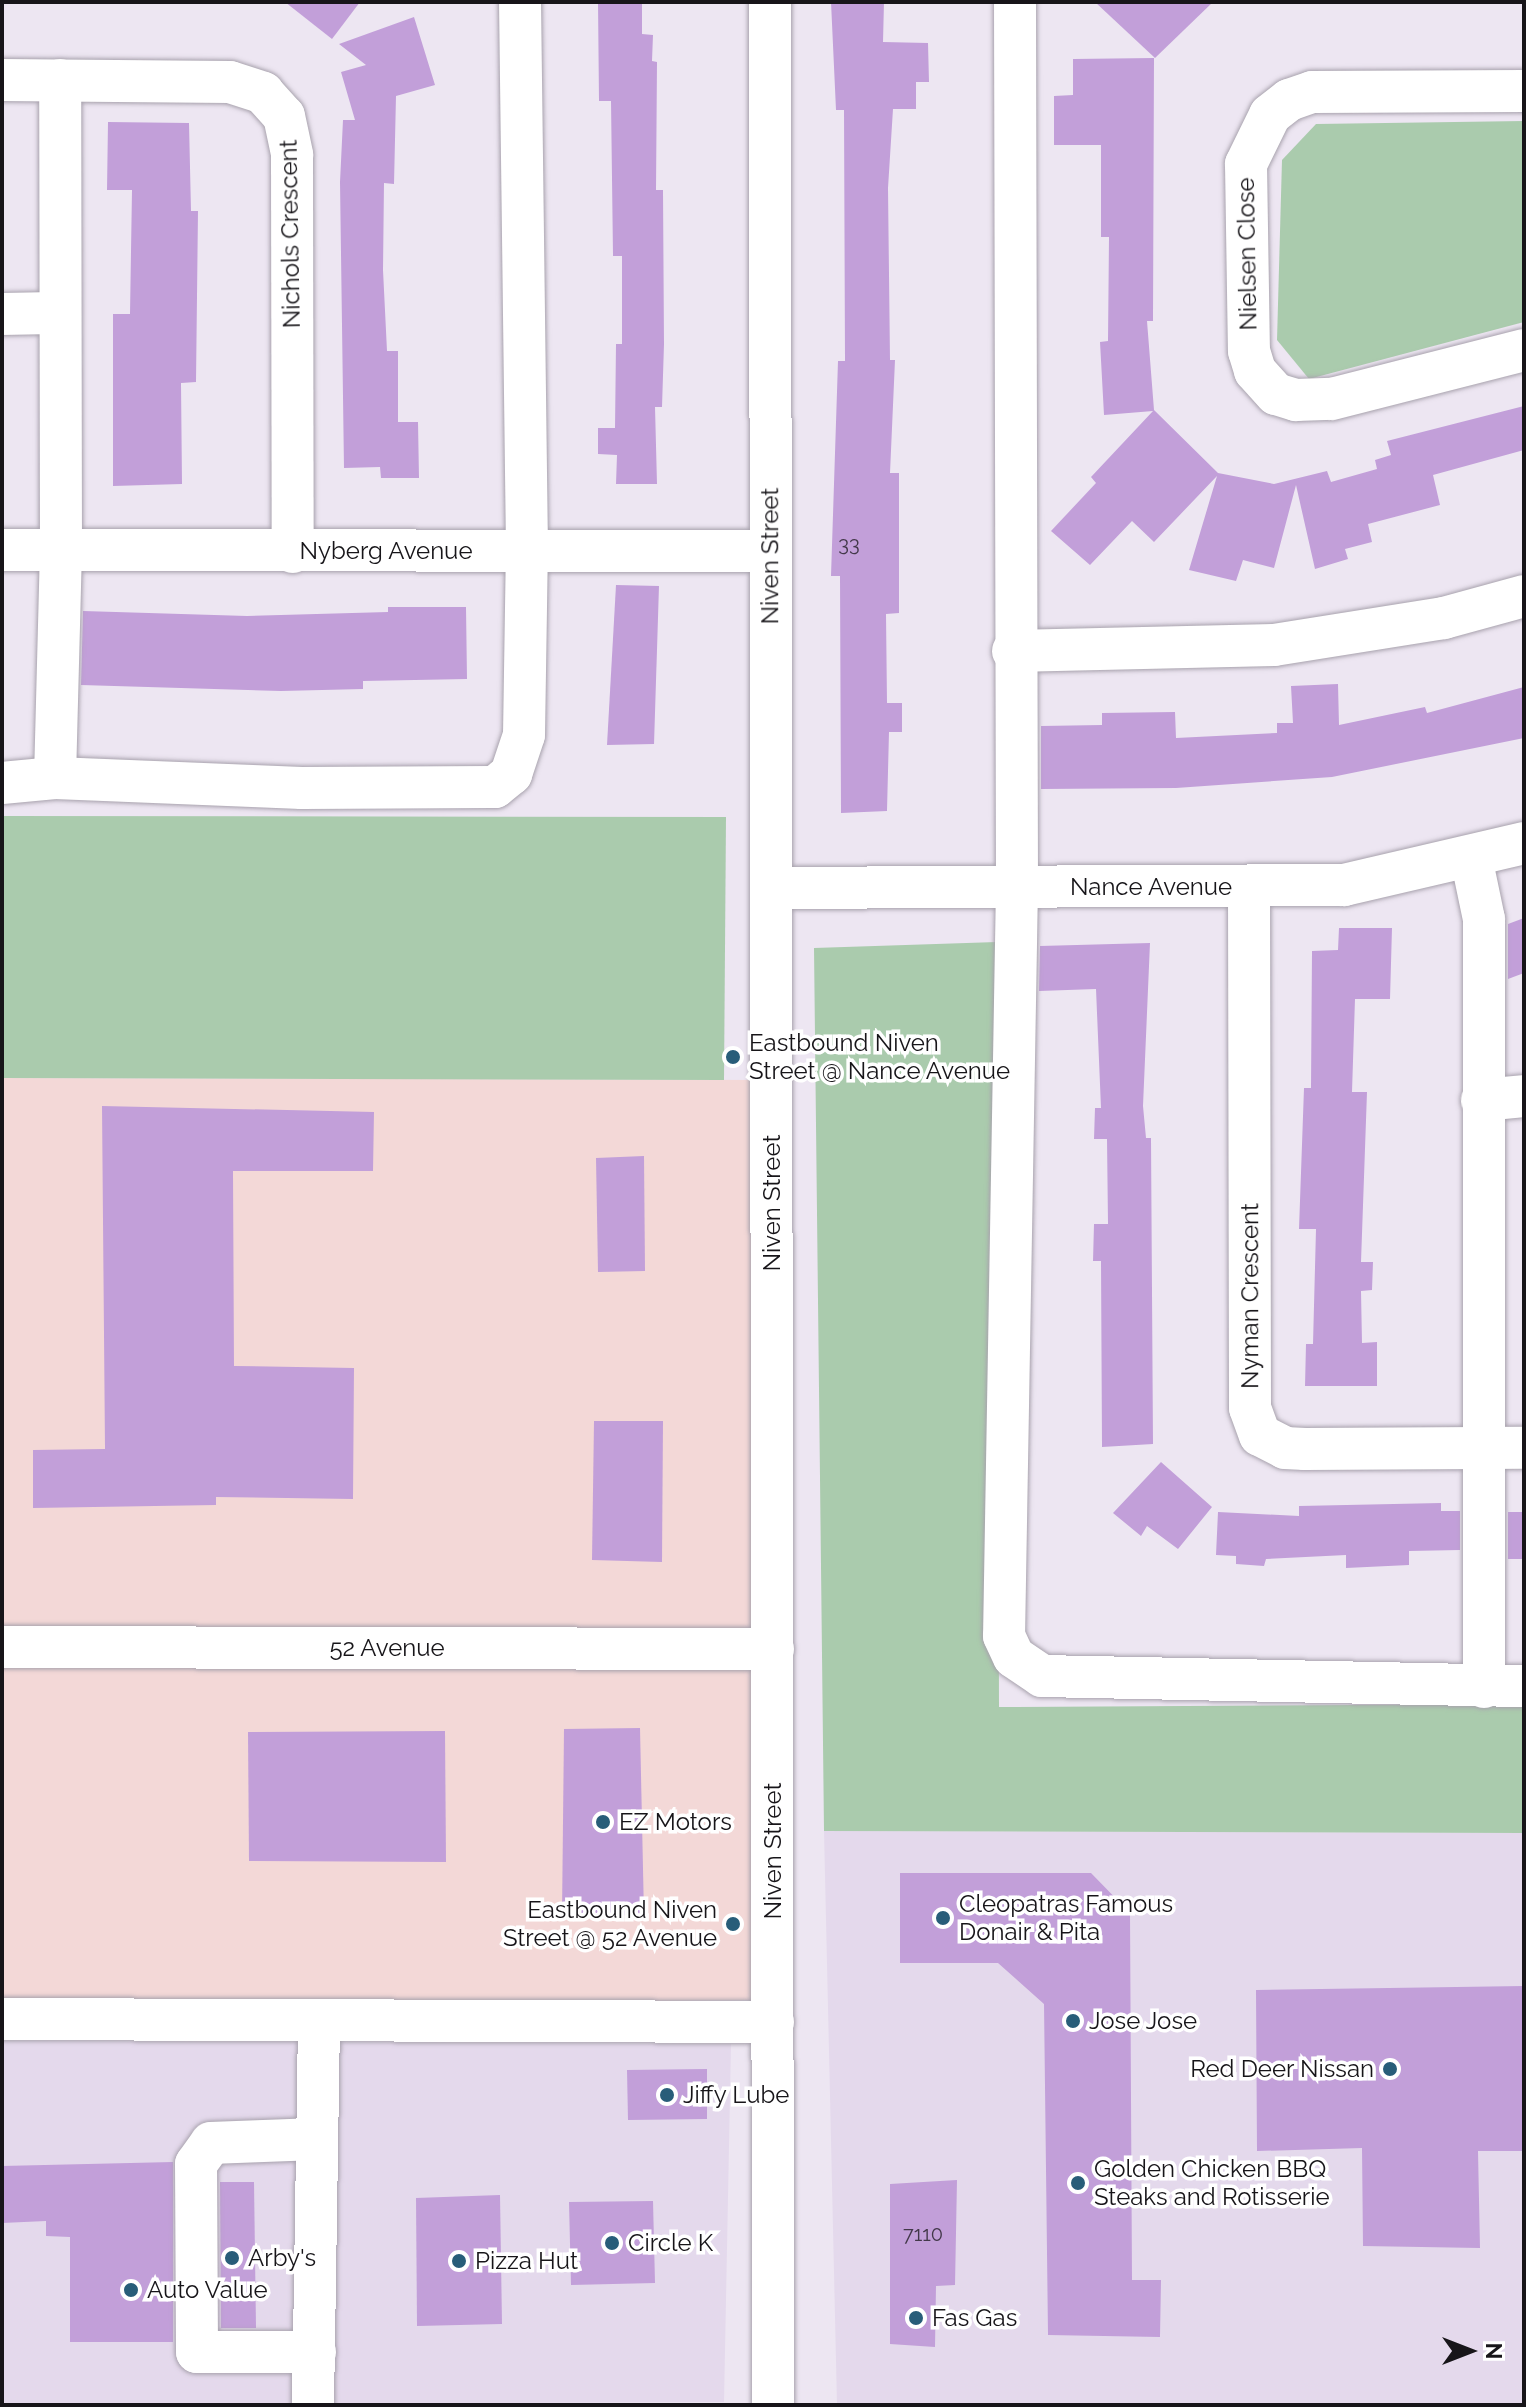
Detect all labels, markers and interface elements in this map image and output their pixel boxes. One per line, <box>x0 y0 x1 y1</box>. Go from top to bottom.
street label: Nichols Crescent <box>274 139 306 329</box>
street label: Nielsen Close <box>1231 177 1263 331</box>
street label: Niven Street <box>756 488 784 624</box>
house number: 33 <box>838 532 860 556</box>
street label: Nyberg Avenue <box>299 537 473 565</box>
street label: Nance Avenue <box>1070 873 1232 901</box>
place label: Eastbound Niven Street @ Nance Avenue <box>749 1029 1011 1085</box>
marker: Eastbound Niven Street @ Nance Avenue <box>724 1048 742 1066</box>
street label: Niven Street <box>758 1135 786 1271</box>
street label: Nyman Crescent <box>1236 1203 1264 1389</box>
street label: 52 Avenue <box>329 1634 445 1662</box>
street label: Niven Street <box>759 1783 787 1919</box>
place label: EZ Motors <box>619 1808 732 1836</box>
marker: EZ Motors <box>594 1813 612 1831</box>
place label: Cleopatras Famous Donair & Pita <box>959 1890 1173 1946</box>
place label: Eastbound Niven Street @ 52 Avenue <box>502 1896 717 1952</box>
marker: Cleopatras Famous Donair & Pita <box>934 1909 952 1927</box>
marker: Eastbound Niven Street @ 52 Avenue <box>724 1915 742 1933</box>
place label: Jose Jose <box>1089 2007 1198 2035</box>
marker: Jose Jose <box>1064 2012 1082 2030</box>
place label: Red Deer Nissan <box>1190 2055 1374 2083</box>
marker: Red Deer Nissan <box>1381 2060 1399 2078</box>
place label: Jiffy Lube <box>683 2081 790 2109</box>
marker: Jiffy Lube <box>658 2086 676 2104</box>
place label: Golden Chicken BBQ Steaks and Rotisserie <box>1094 2155 1330 2211</box>
marker: Golden Chicken BBQ Steaks and Rotisserie <box>1069 2174 1087 2192</box>
house number: 7110 <box>903 2222 943 2246</box>
place label: Circle K <box>628 2229 713 2257</box>
marker: Circle K <box>603 2234 621 2252</box>
place label: Arby's <box>248 2244 316 2272</box>
place label: Pizza Hut <box>475 2247 578 2275</box>
marker: Arby's <box>223 2249 241 2267</box>
marker: Pizza Hut <box>450 2252 468 2270</box>
place label: Auto Value <box>147 2276 268 2304</box>
marker: Auto Value <box>122 2281 140 2299</box>
place label: Fas Gas <box>932 2304 1017 2332</box>
marker: Fas Gas <box>907 2309 925 2327</box>
north arrow <box>1430 2311 1510 2391</box>
text: N <box>1481 2343 1507 2359</box>

